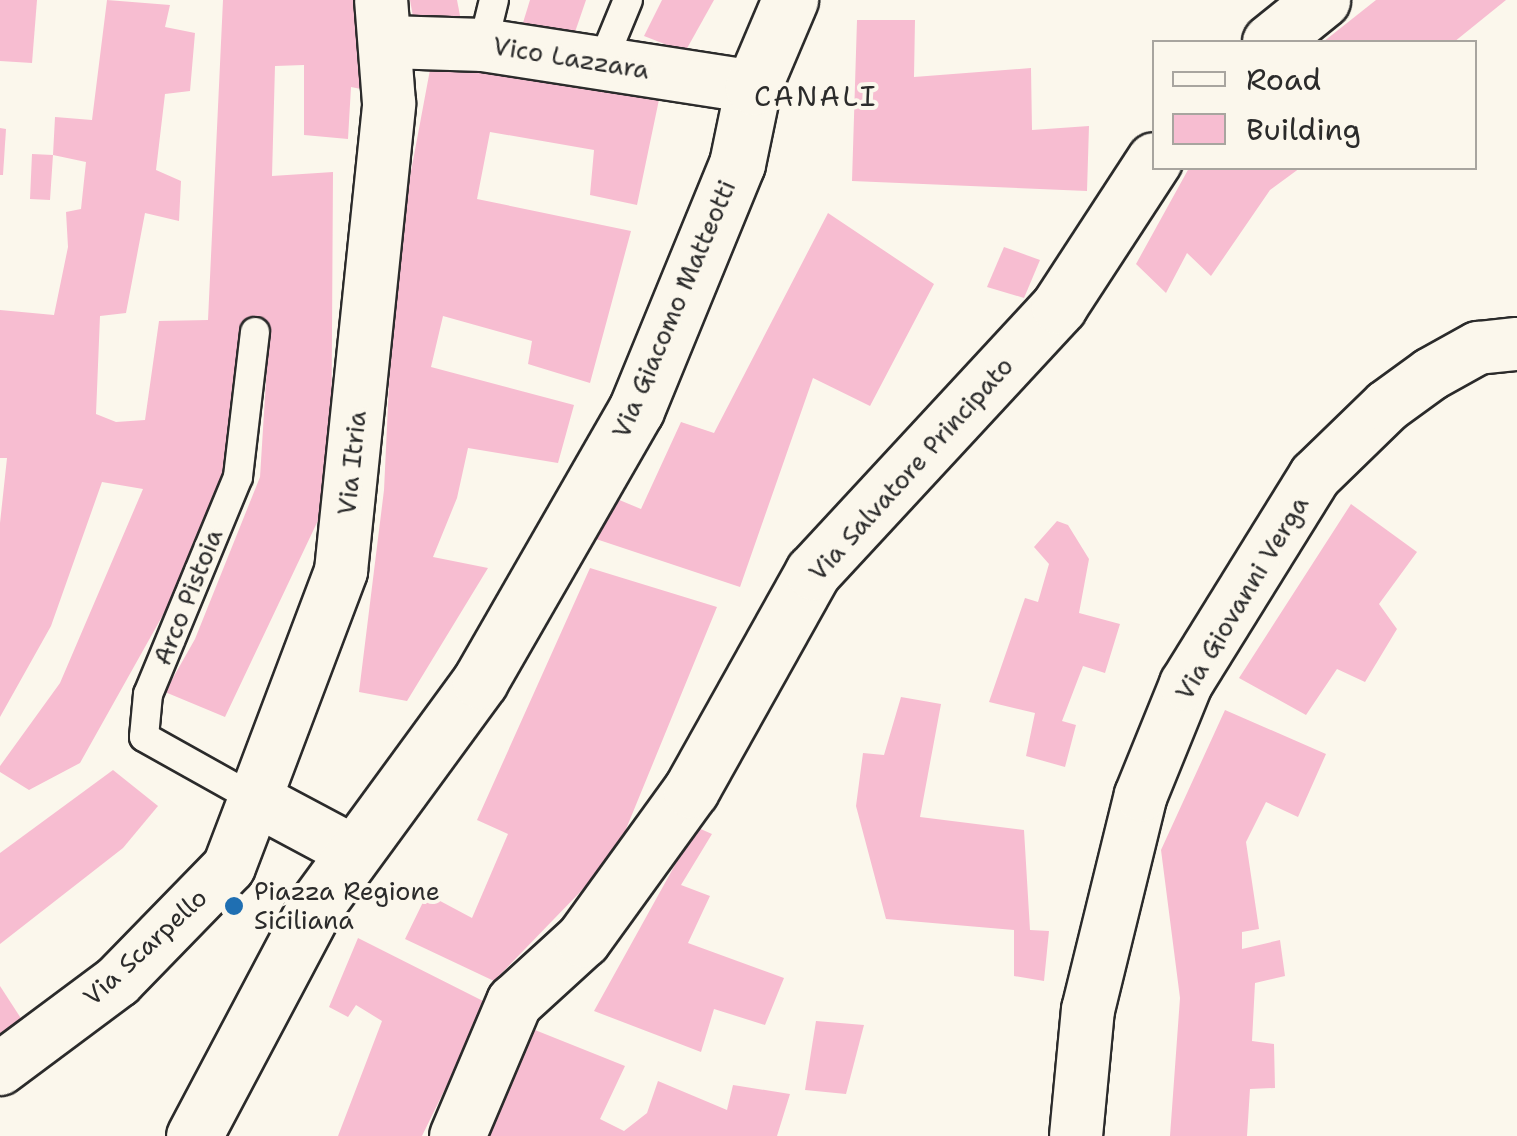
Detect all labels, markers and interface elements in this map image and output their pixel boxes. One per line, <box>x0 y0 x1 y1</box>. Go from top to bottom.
street label: Vico Lazzara <box>491 31 651 85</box>
legend <box>1152 40 1477 170</box>
text: Road <box>1246 59 1321 100</box>
district label: CANALI <box>754 79 878 113</box>
text: Building <box>1246 109 1361 150</box>
street label: Via Giacomo Matteotti <box>606 175 742 443</box>
street label: Via Salvatore Principato <box>803 351 1019 587</box>
street label: Via Itria <box>332 409 372 517</box>
street label: Via Giovanni Verga <box>1169 491 1315 705</box>
street label: Arco Pistoia <box>147 525 229 669</box>
place label: Piazza Regione Siciliana <box>254 877 440 936</box>
street label: Via Scarpello <box>77 882 213 1012</box>
marker: Piazza Regione Siciliana <box>223 895 245 917</box>

